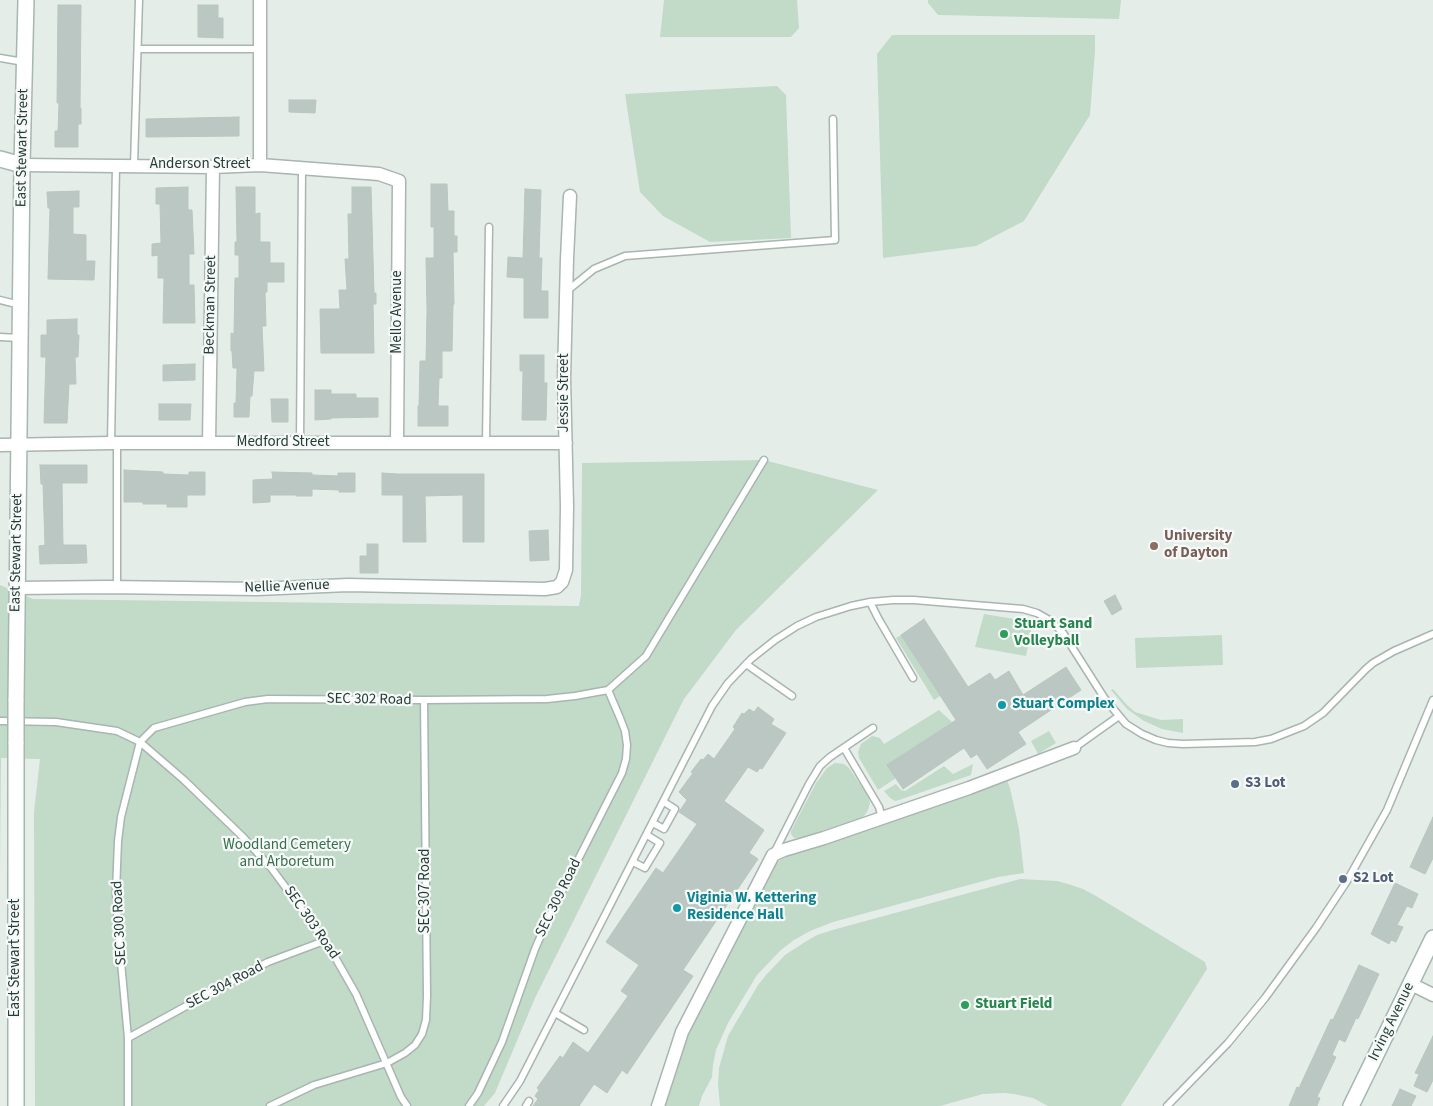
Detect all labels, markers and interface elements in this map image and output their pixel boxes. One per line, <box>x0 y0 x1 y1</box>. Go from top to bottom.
street label: East Stewart Street <box>13 89 33 207</box>
street label: Anderson Street <box>150 156 250 174</box>
street label: Beckman Street <box>201 255 221 355</box>
street label: Mello Avenue <box>389 270 407 354</box>
street label: Jessie Street <box>556 354 574 432</box>
street label: Medford Street <box>237 434 329 452</box>
street label: East Stewart Street <box>7 494 27 612</box>
place label: University of Dayton <box>1164 528 1232 563</box>
marker: University of Dayton <box>1148 540 1160 552</box>
street label: Nellie Avenue <box>244 577 330 597</box>
place label: Stuart Sand Volleyball <box>1014 616 1092 651</box>
marker: Stuart Sand Volleyball <box>998 628 1010 640</box>
street label: SEC 302 Road <box>326 690 412 710</box>
place label: Stuart Complex <box>1012 696 1115 714</box>
marker: Stuart Complex <box>996 699 1008 711</box>
place label: S3 Lot <box>1245 775 1285 793</box>
marker: S3 Lot <box>1229 778 1241 790</box>
park label: Woodland Cemetery and Arboretum <box>223 837 351 872</box>
street label: SEC 307 Road <box>417 848 435 934</box>
street label: SEC 309 Road <box>532 856 586 940</box>
place label: S2 Lot <box>1353 870 1393 888</box>
marker: S2 Lot <box>1337 873 1349 885</box>
street label: SEC 300 Road <box>109 880 131 966</box>
street label: SEC 303 Road <box>279 883 343 963</box>
place label: Viginia W. Kettering Residence Hall <box>687 890 816 925</box>
street label: East Stewart Street <box>7 899 25 1017</box>
marker: Viginia W. Kettering Residence Hall <box>671 902 683 914</box>
street label: SEC 304 Road <box>183 958 267 1014</box>
street label: Irving Avenue <box>1365 980 1419 1064</box>
place label: Stuart Field <box>975 996 1052 1014</box>
marker: Stuart Field <box>959 999 971 1011</box>

